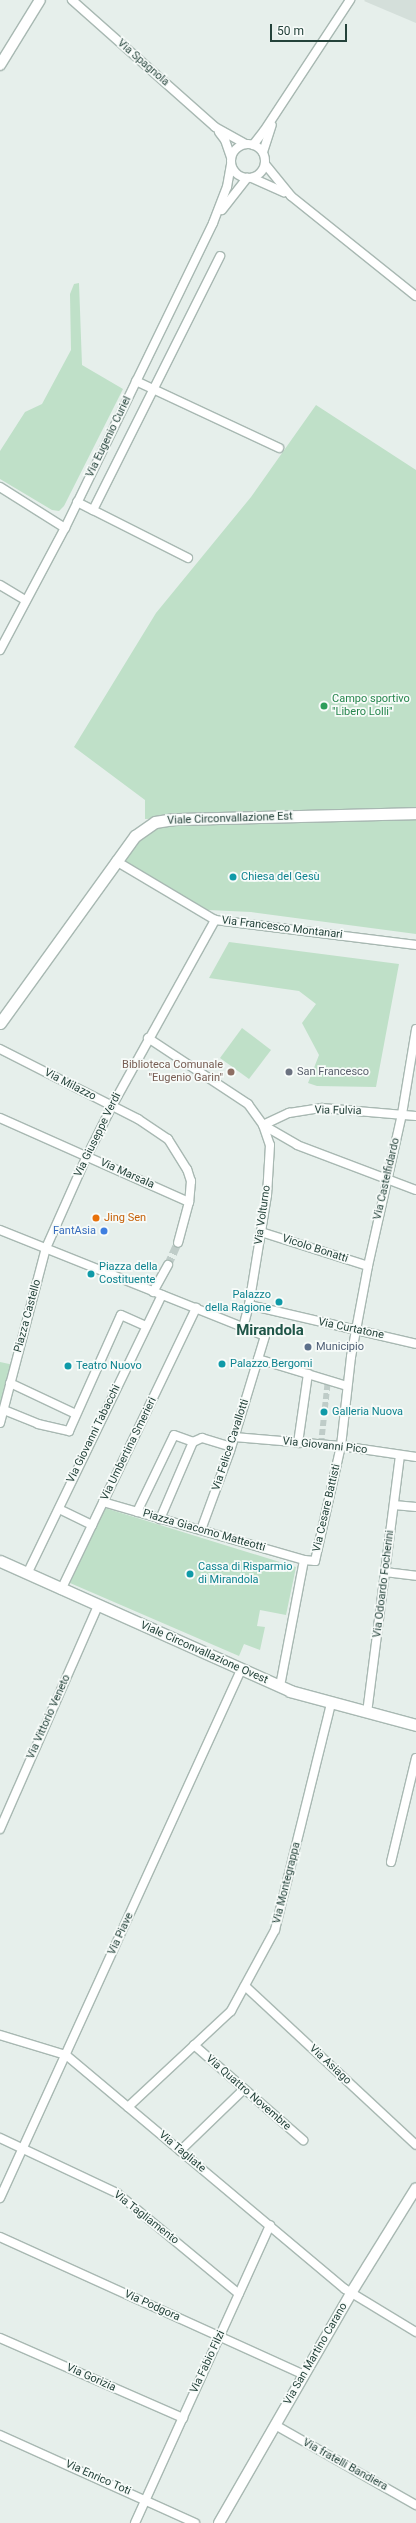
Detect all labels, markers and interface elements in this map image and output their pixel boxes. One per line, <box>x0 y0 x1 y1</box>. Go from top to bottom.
scale bar <box>272 16 349 42</box>
text: 50 m <box>277 24 304 38</box>
street label: Via Spagnola <box>114 37 172 89</box>
street label: Via Eugenio Curiel <box>84 394 134 480</box>
place label: Campo sportivo "Libero Lolli" <box>332 693 410 719</box>
marker: Campo sportivo "Libero Lolli" <box>319 701 329 711</box>
street label: Viale Circonvallazione Est <box>167 810 293 828</box>
place label: Chiesa del Gesù <box>241 870 320 884</box>
marker: Chiesa del Gesù <box>228 872 238 882</box>
street label: Via Francesco Montanari <box>221 914 343 942</box>
place label: Biblioteca Comunale "Eugenio Garin" <box>122 1059 223 1085</box>
place label: San Francesco <box>297 1065 369 1079</box>
street label: Via Milazzo <box>42 1066 98 1104</box>
marker: Biblioteca Comunale "Eugenio Garin" <box>226 1067 236 1077</box>
marker: San Francesco <box>284 1067 294 1077</box>
street label: Via Giuseppe Verdi <box>72 1091 124 1179</box>
street label: Via Fulvia <box>314 1104 362 1118</box>
street label: Via Castelfidardo <box>371 1137 403 1221</box>
street label: Via Marsala <box>98 1156 156 1192</box>
street label: Via Volturno <box>252 1184 274 1246</box>
place label: Jing Sen <box>104 1211 146 1225</box>
marker: Jing Sen <box>91 1213 101 1223</box>
place label: FantAsia <box>53 1224 96 1238</box>
marker: FantAsia <box>99 1226 109 1236</box>
street label: Vicolo Bonatti <box>280 1232 350 1266</box>
place label: Piazza della Costituente <box>99 1261 158 1287</box>
marker: Piazza della Costituente <box>86 1269 96 1279</box>
street label: Piazza Castello <box>12 1278 44 1354</box>
place label: Palazzo della Ragione <box>205 1289 271 1315</box>
marker: Palazzo della Ragione <box>274 1297 284 1307</box>
street label: Via Curtatone <box>317 1316 385 1342</box>
district label: Mirandola <box>236 1322 304 1340</box>
place label: Municipio <box>316 1340 364 1354</box>
marker: Municipio <box>303 1342 313 1352</box>
place label: Palazzo Bergomi <box>230 1357 312 1371</box>
place label: Teatro Nuovo <box>76 1359 142 1373</box>
marker: Palazzo Bergomi <box>217 1359 227 1369</box>
marker: Teatro Nuovo <box>63 1361 73 1371</box>
street label: Via Giovanni Tabacchi <box>64 1383 124 1485</box>
street label: Via Umbertina Smerieri <box>98 1395 160 1503</box>
street label: Via Felice Cavallotti <box>210 1397 252 1493</box>
place label: Galleria Nuova <box>332 1405 403 1419</box>
marker: Galleria Nuova <box>319 1407 329 1417</box>
street label: Via Giovanni Pico <box>282 1435 368 1457</box>
street label: Via Cesare Battisti <box>310 1463 344 1553</box>
street label: Piazza Giacomo Matteotti <box>141 1507 267 1555</box>
street label: Via Odoardo Focherini <box>371 1529 397 1639</box>
place label: Cassa di Risparmio di Mirandola <box>198 1561 292 1587</box>
marker: Cassa di Risparmio di Mirandola <box>185 1569 195 1579</box>
street label: Viale Circonvallazione Ovest <box>138 1619 270 1687</box>
street label: Via Vittorio Veneto <box>24 1673 74 1761</box>
street label: Via Montegrappa <box>270 1841 304 1925</box>
street label: Via Piave <box>106 1911 136 1957</box>
street label: Via Asiago <box>306 2042 354 2088</box>
street label: Via Quattro Novembre <box>203 2053 293 2133</box>
street label: Via Tagliate <box>156 2129 208 2175</box>
street label: Via Tagliamento <box>111 2188 181 2248</box>
street label: Via Podgora <box>122 2288 182 2324</box>
street label: Via San Martino Carano <box>281 2301 351 2407</box>
street label: Via Fabio Filzi <box>188 2329 228 2395</box>
street label: Via Gorizia <box>64 2361 118 2395</box>
street label: Via fratelli Bandiera <box>300 2436 390 2494</box>
street label: Via Enrico Toti <box>63 2458 133 2498</box>

